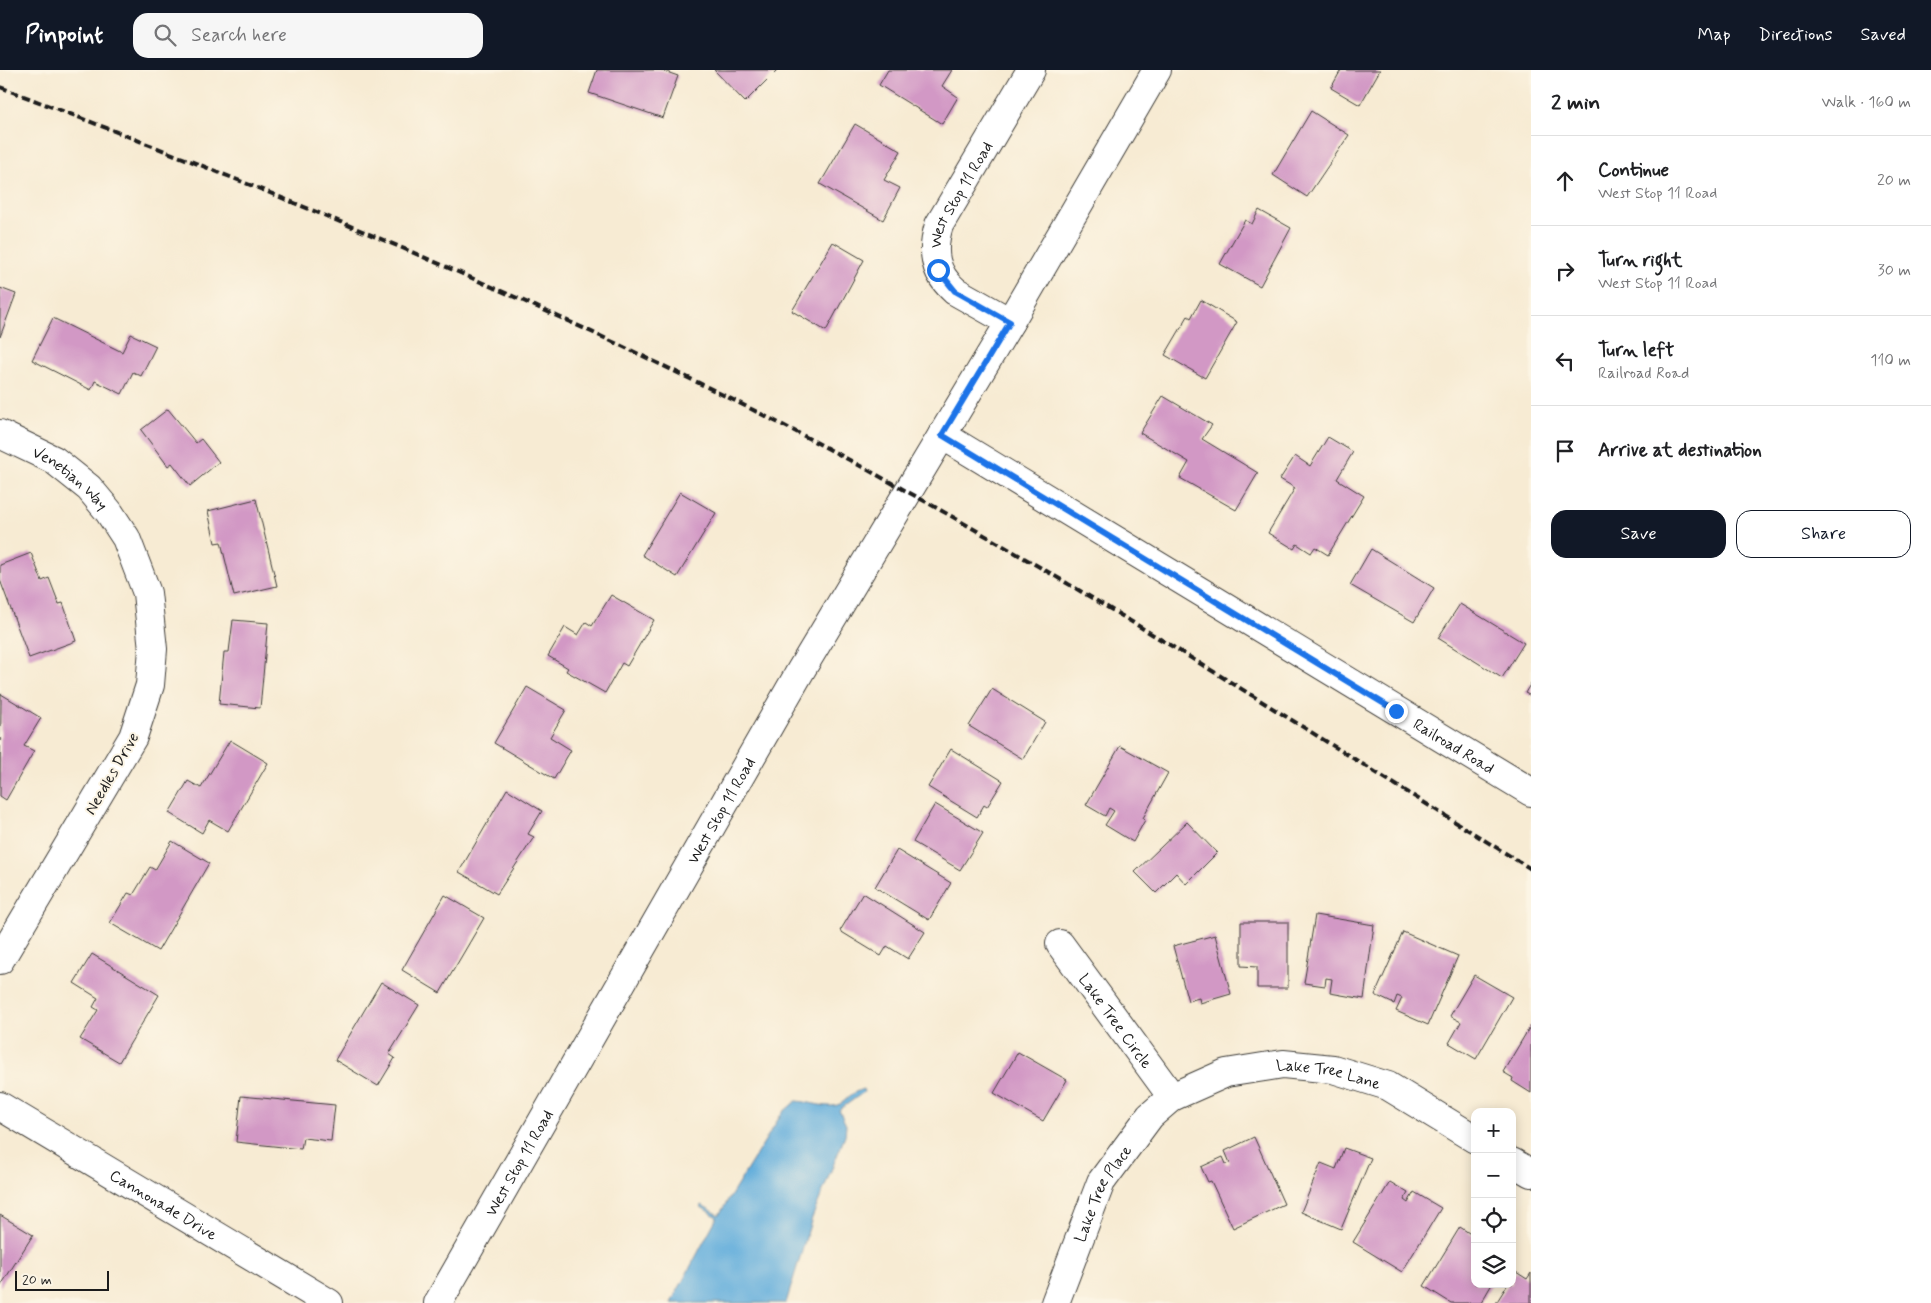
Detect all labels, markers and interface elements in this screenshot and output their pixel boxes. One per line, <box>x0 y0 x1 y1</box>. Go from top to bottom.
search box <box>133 13 483 58</box>
text: Pinpoint <box>25 20 103 51</box>
icon: search <box>151 21 179 49</box>
text: Search here <box>191 23 287 48</box>
text: Map <box>1698 23 1731 47</box>
text: Directions <box>1759 23 1833 47</box>
text: Saved <box>1861 23 1906 47</box>
text: 2 min <box>1551 89 1600 117</box>
text: Walk · 160 m <box>1821 92 1911 113</box>
street label: West Stop 11 Road <box>926 138 998 249</box>
text: Continue <box>1598 158 1669 183</box>
icon: ahead <box>1551 167 1579 195</box>
text: 20 m <box>1877 170 1911 191</box>
text: West Stop 11 Road <box>1598 183 1717 204</box>
text: Turn right <box>1598 248 1682 273</box>
icon: right <box>1551 257 1579 285</box>
route start <box>927 259 950 282</box>
text: 30 m <box>1878 260 1911 281</box>
text: West Stop 11 Road <box>1598 273 1717 294</box>
text: Turn left <box>1598 338 1674 363</box>
icon: left <box>1551 347 1579 375</box>
text: 110 m <box>1870 350 1911 371</box>
text: Railroad Road <box>1598 363 1689 384</box>
icon: arrive <box>1551 437 1579 465</box>
text: Arrive at destination <box>1598 438 1762 463</box>
street label: Venetian Way <box>29 442 112 515</box>
button: Save <box>1551 510 1726 558</box>
button: Share <box>1736 510 1911 558</box>
route end <box>1385 700 1408 723</box>
street label: Railroad Road <box>1409 714 1498 779</box>
street label: Needles Drive <box>80 729 144 819</box>
street label: West Stop 11 Road <box>683 754 761 868</box>
street label: Lake Tree Circle <box>1073 970 1157 1073</box>
street label: Lake Tree Lane <box>1275 1055 1383 1095</box>
street label: West Stop 11 Road <box>481 1106 559 1220</box>
map controls <box>1471 1108 1516 1288</box>
button: + <box>1471 1108 1516 1153</box>
street label: Lake Tree Place <box>1070 1141 1137 1245</box>
button: − <box>1471 1153 1516 1198</box>
street label: Cannonade Drive <box>105 1165 221 1246</box>
button: locate <box>1471 1198 1516 1243</box>
button: layers <box>1471 1243 1516 1288</box>
scale bar <box>15 1268 109 1291</box>
text: 20 m <box>22 1271 52 1289</box>

